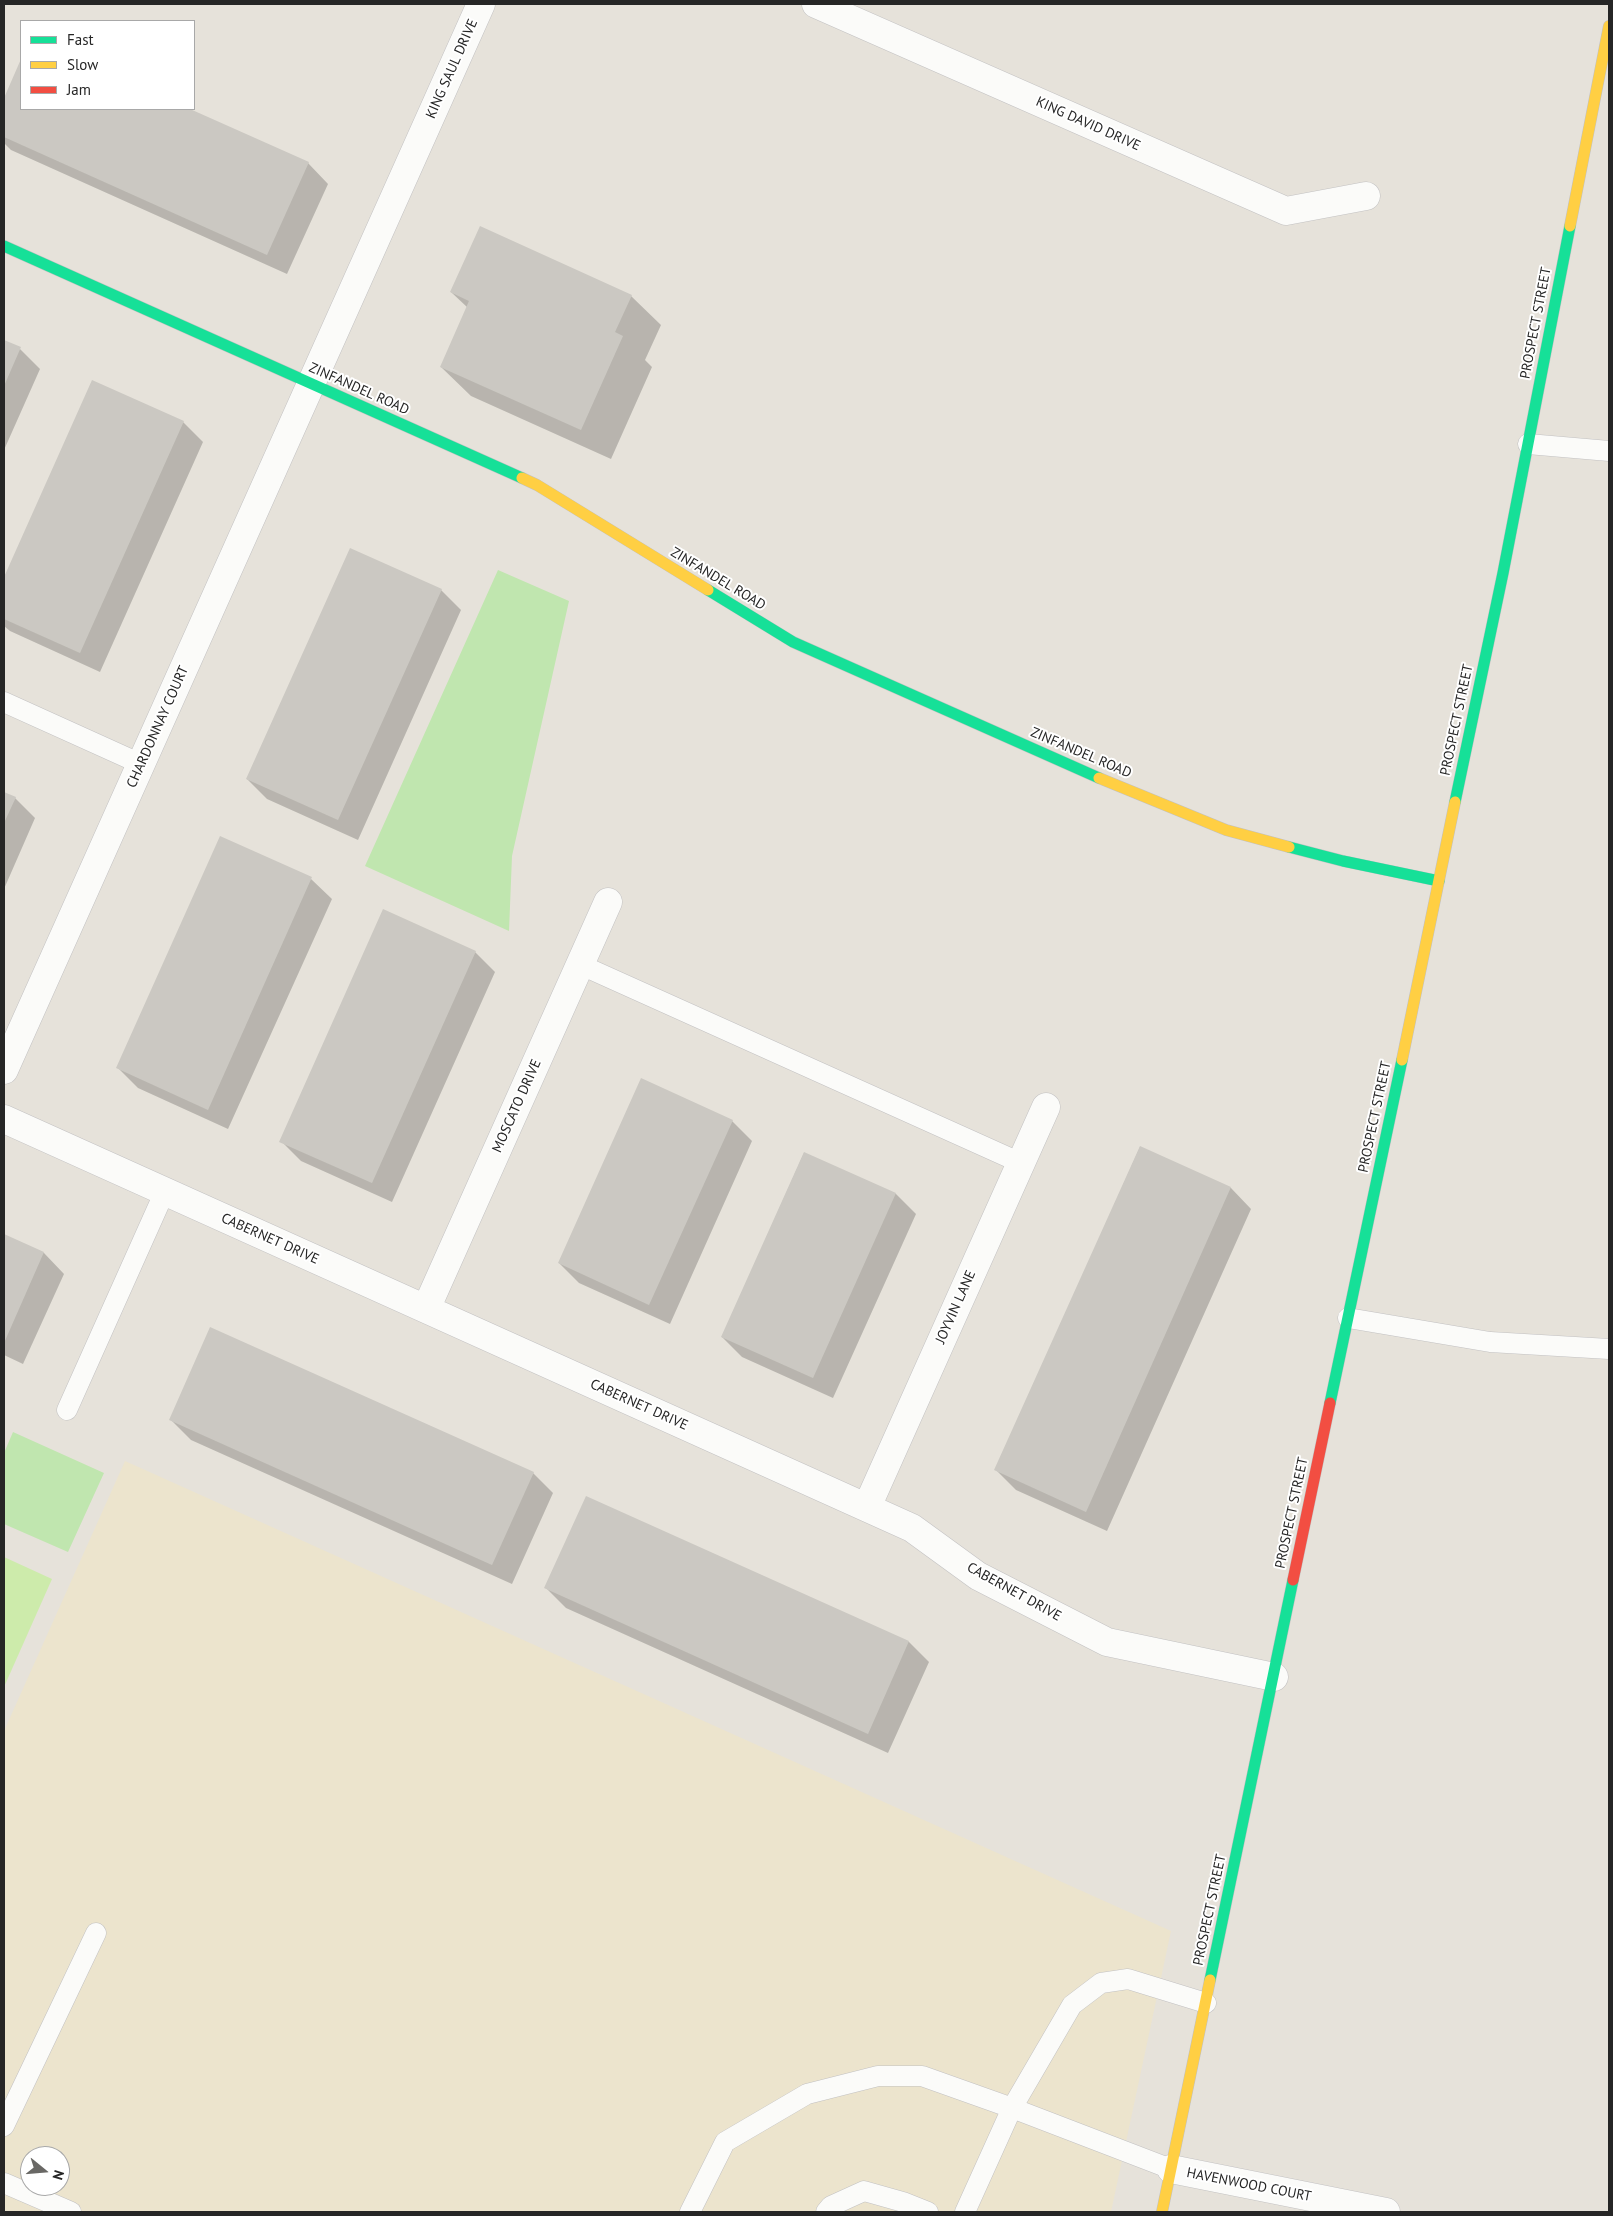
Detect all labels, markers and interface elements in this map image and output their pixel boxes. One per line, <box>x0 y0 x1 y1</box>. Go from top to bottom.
street label: KING SAUL DRIVE <box>423 17 481 121</box>
legend <box>20 20 195 110</box>
text: Fast <box>67 30 94 49</box>
text: Slow <box>67 55 98 74</box>
text: Jam <box>67 80 91 99</box>
street label: KING DAVID DRIVE <box>1033 93 1143 155</box>
street label: PROSPECT STREET <box>1517 266 1555 380</box>
street label: ZINFANDEL ROAD <box>306 359 412 419</box>
street label: ZINFANDEL ROAD <box>667 544 769 614</box>
street label: CHARDONNAY COURT <box>124 663 192 791</box>
street label: PROSPECT STREET <box>1437 663 1477 777</box>
street label: ZINFANDEL ROAD <box>1028 724 1134 782</box>
street label: MOSCATO DRIVE <box>489 1057 545 1155</box>
street label: PROSPECT STREET <box>1355 1060 1395 1174</box>
street label: CABERNET DRIVE <box>219 1210 321 1268</box>
street label: JOYVIN LANE <box>932 1268 980 1346</box>
street label: CABERNET DRIVE <box>588 1376 690 1434</box>
street label: PROSPECT STREET <box>1272 1456 1312 1570</box>
street label: CABERNET DRIVE <box>964 1559 1064 1625</box>
street label: PROSPECT STREET <box>1190 1853 1230 1967</box>
north arrow <box>20 2146 70 2196</box>
street label: HAVENWOOD COURT <box>1185 2165 1313 2205</box>
text: N <box>48 2168 68 2182</box>

